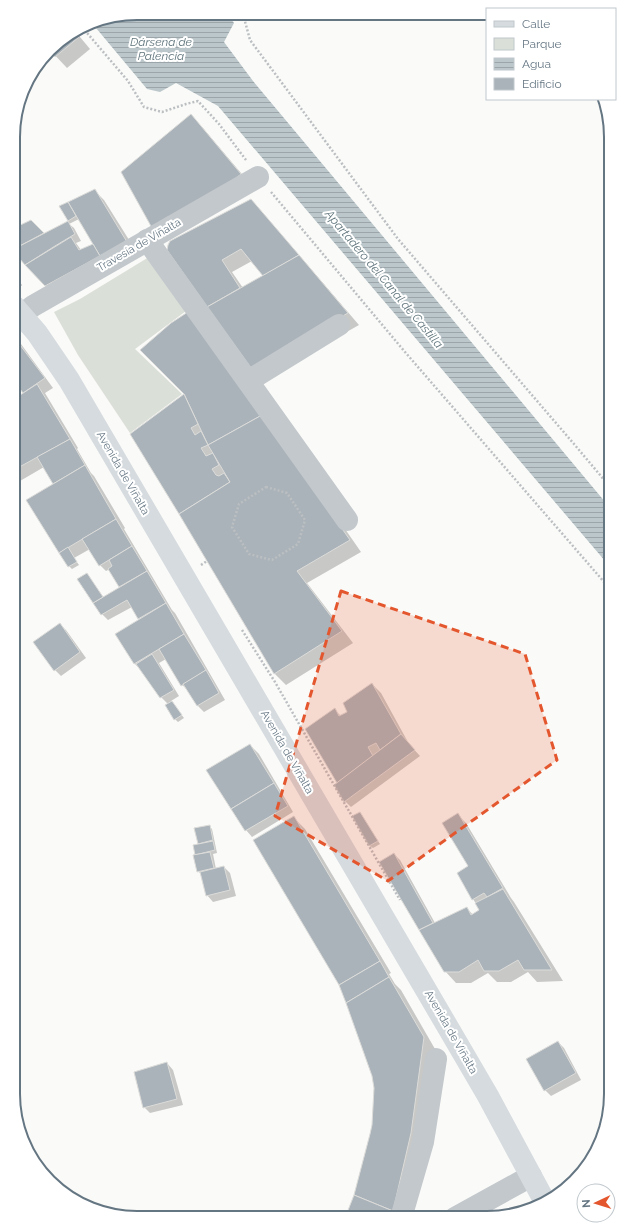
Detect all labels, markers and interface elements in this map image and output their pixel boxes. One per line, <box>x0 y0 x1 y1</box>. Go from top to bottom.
legend <box>486 8 616 100</box>
text: Calle <box>522 17 550 31</box>
water label: Dársena de Palencia <box>130 35 193 63</box>
text: Parque <box>522 37 562 51</box>
text: Agua <box>522 57 551 71</box>
text: Edificio <box>522 77 562 91</box>
water label: Apartadero del Canal de Castilla <box>321 206 446 351</box>
street label: Travesía de Viñalta <box>95 216 183 274</box>
street label: Avenida de Viñalta <box>94 429 152 517</box>
street label: Avenida de Viñalta <box>258 708 316 796</box>
street label: Avenida de Viñalta <box>422 988 480 1076</box>
north arrow <box>576 1183 616 1223</box>
text: N <box>580 1199 593 1208</box>

